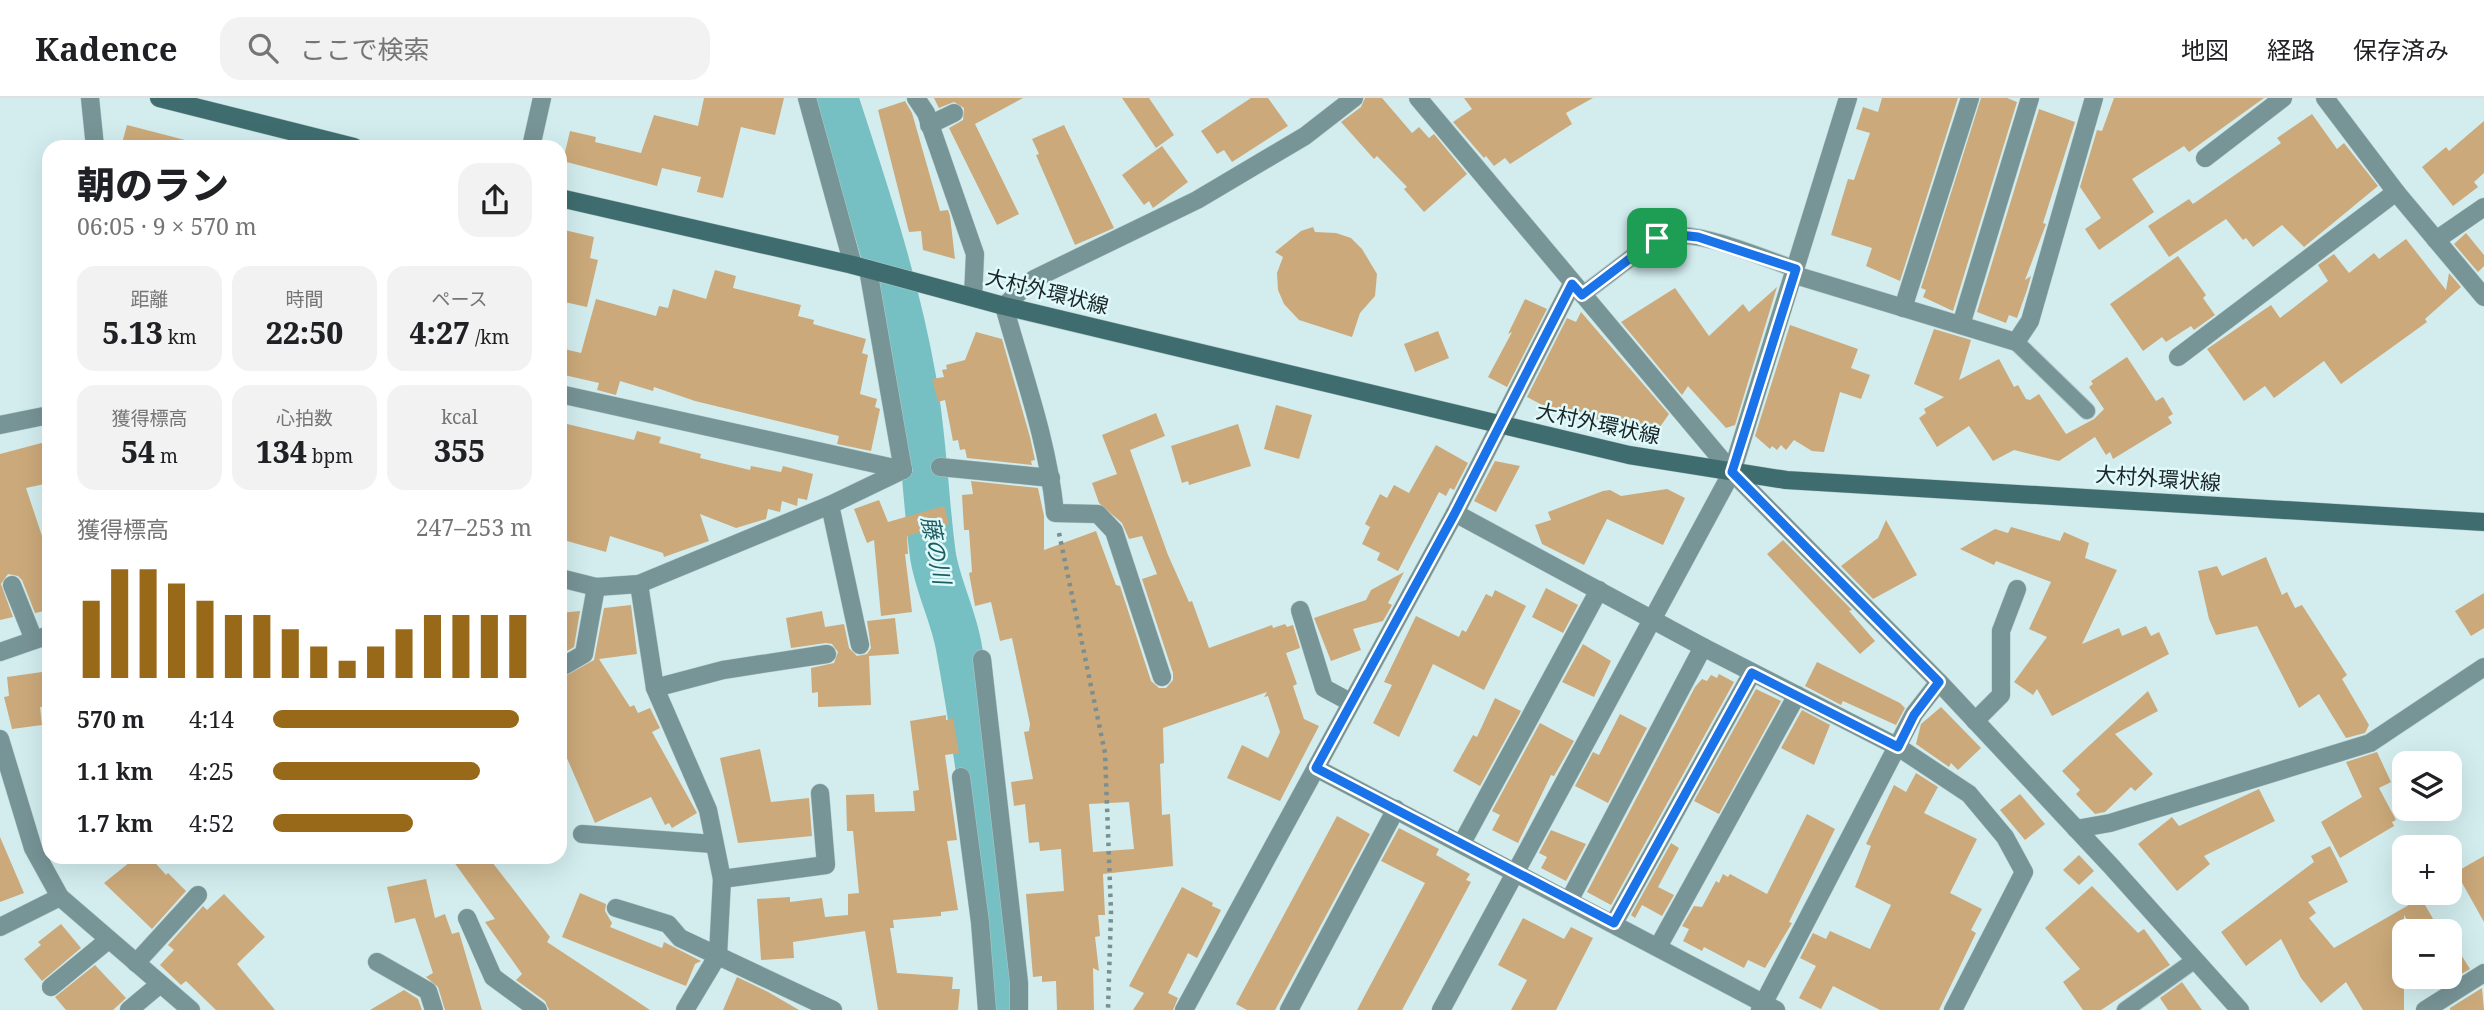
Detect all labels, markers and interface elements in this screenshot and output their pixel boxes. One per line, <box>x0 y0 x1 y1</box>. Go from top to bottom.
search box <box>220 17 710 80</box>
text: Kadence <box>35 26 178 71</box>
icon: search <box>244 29 282 67</box>
text: ここで検索 <box>300 31 430 67</box>
text: 地図 <box>2181 33 2229 66</box>
text: 経路 <box>2267 33 2315 66</box>
text: 保存済み <box>2353 33 2449 66</box>
text: 朝のラン <box>77 158 229 210</box>
button: share <box>458 163 532 237</box>
pin <box>1627 208 1687 268</box>
text: 06:05 · 9 × 570 m <box>77 210 257 242</box>
icon: arrive <box>1638 219 1676 257</box>
street label: 大村外環状線 <box>983 262 1112 320</box>
text: 距離 <box>130 286 169 312</box>
text: 時間 <box>285 286 324 312</box>
text: ペース <box>431 286 488 312</box>
text: 5.13 <box>102 312 163 353</box>
text: 22:50 <box>266 312 343 353</box>
text: 4:27 <box>410 312 470 353</box>
text: km <box>163 324 197 350</box>
text: /km <box>470 324 509 350</box>
street label: 大村外環状線 <box>1534 396 1663 450</box>
text: kcal <box>441 404 478 430</box>
text: 獲得標高 <box>111 405 188 431</box>
text: 心拍数 <box>276 405 333 431</box>
text: 355 <box>434 430 485 471</box>
text: 54 <box>121 431 155 472</box>
text: 134 <box>256 431 307 472</box>
text: m <box>155 443 178 469</box>
text: bpm <box>307 443 353 469</box>
street label: 大村外環状線 <box>2094 460 2222 496</box>
text: 247–253 m <box>416 511 532 543</box>
text: 獲得標高 <box>77 513 169 545</box>
water label: 藤の川 <box>915 513 960 590</box>
text: 570 m <box>77 703 145 735</box>
text: 4:14 <box>189 703 234 735</box>
map controls <box>2392 751 2462 989</box>
button: layers <box>2392 751 2462 821</box>
text: 1.1 km <box>77 755 153 787</box>
text: 4:25 <box>189 755 234 787</box>
text: 1.7 km <box>77 807 153 839</box>
text: 4:52 <box>189 807 234 839</box>
button: + <box>2392 835 2462 905</box>
button: − <box>2392 919 2462 989</box>

